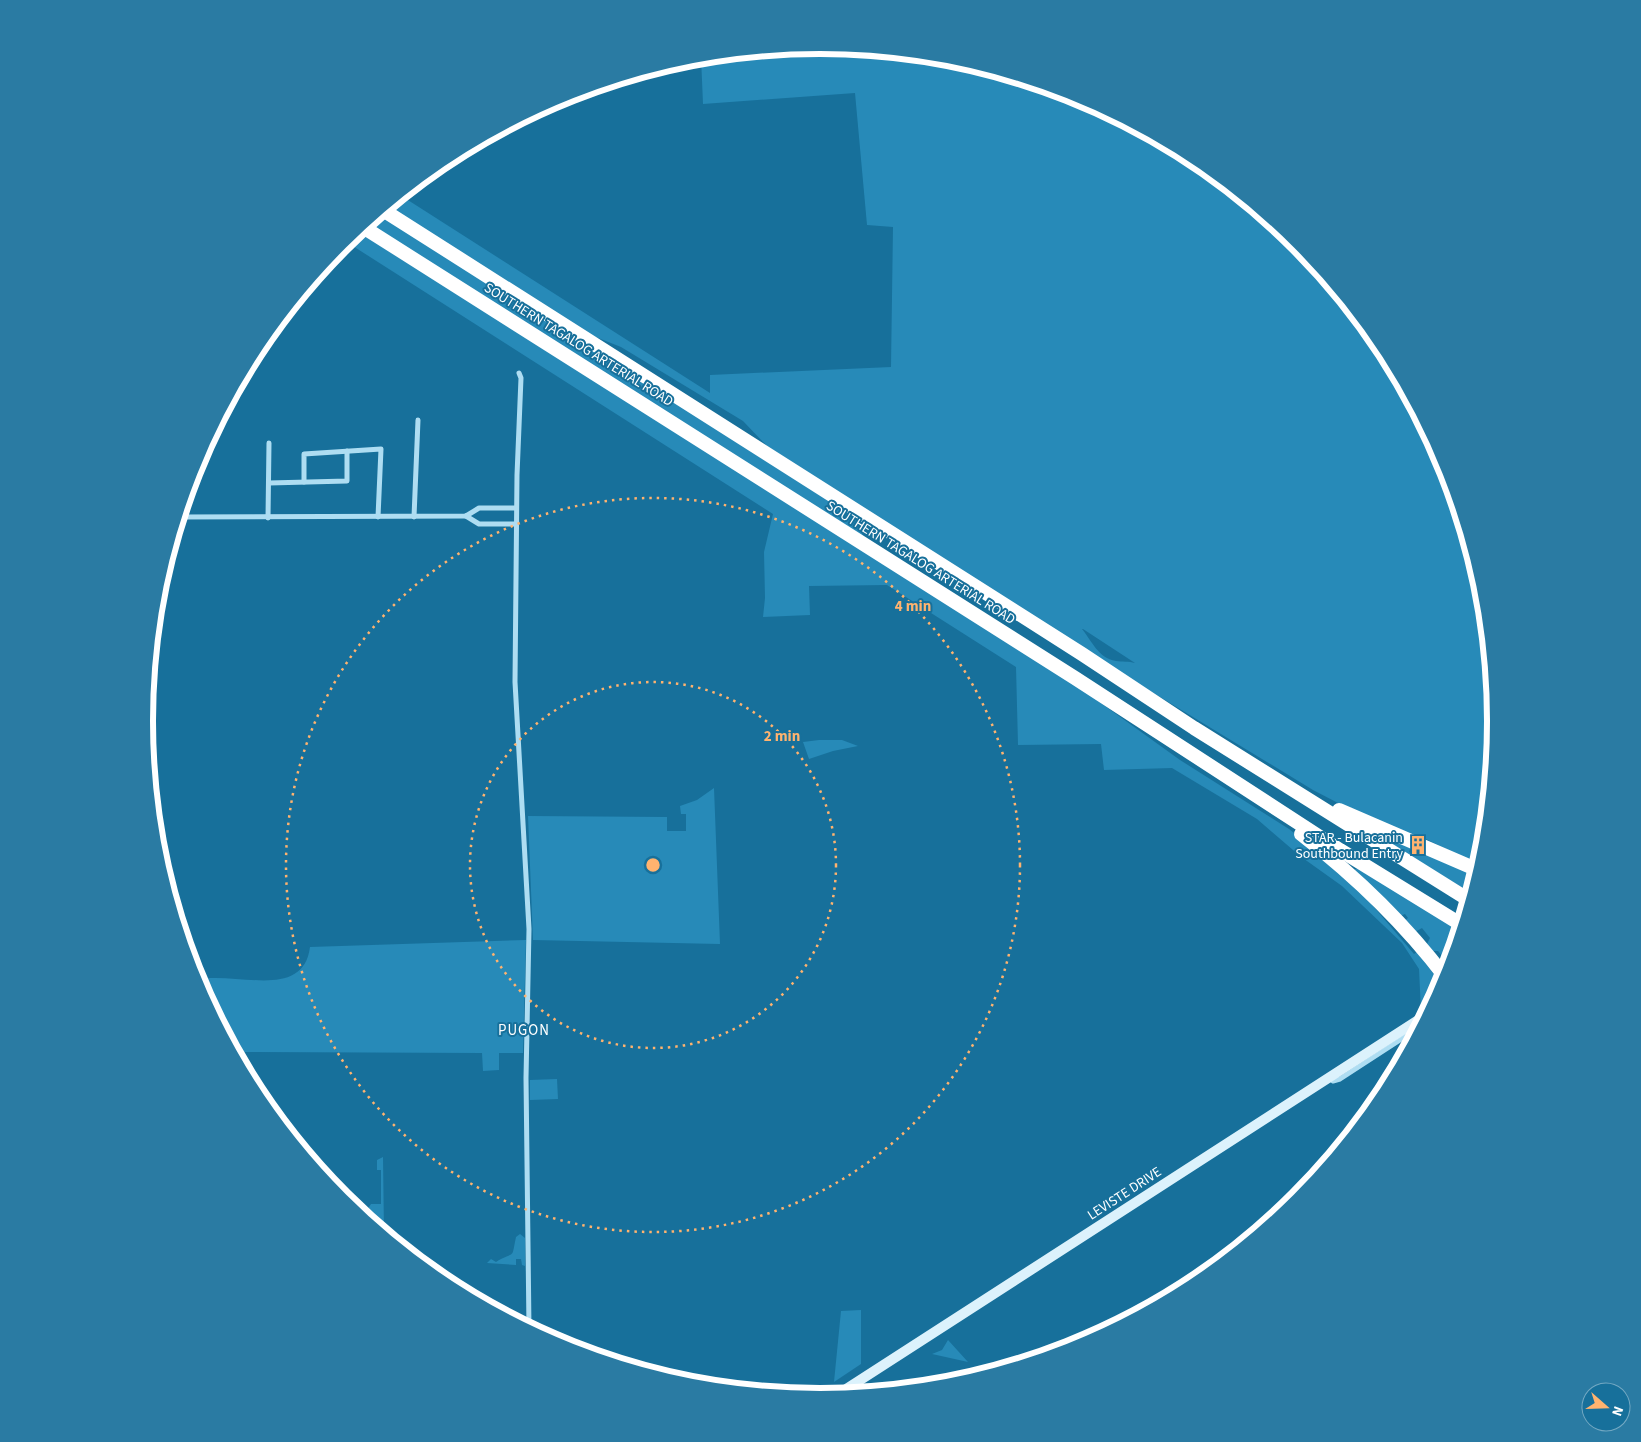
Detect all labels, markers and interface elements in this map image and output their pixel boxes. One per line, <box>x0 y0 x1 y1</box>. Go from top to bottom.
street label: SOUTHERN TAGALOG ARTERIAL ROAD <box>480 278 677 412</box>
street label: SOUTHERN TAGALOG ARTERIAL ROAD <box>822 496 1019 630</box>
text: 4 min <box>895 596 931 617</box>
text: 2 min <box>764 726 800 747</box>
place label: STAR - Bulacanin Southbound Entry <box>1295 828 1403 864</box>
building icon: STAR - Bulacanin Southbound Entry <box>1407 834 1429 856</box>
centre of rings <box>644 856 662 874</box>
district label: PUGON <box>498 1020 550 1041</box>
street label: LEVISTE DRIVE <box>1084 1162 1166 1225</box>
north arrow <box>1581 1382 1631 1432</box>
text: N <box>1606 1403 1628 1419</box>

